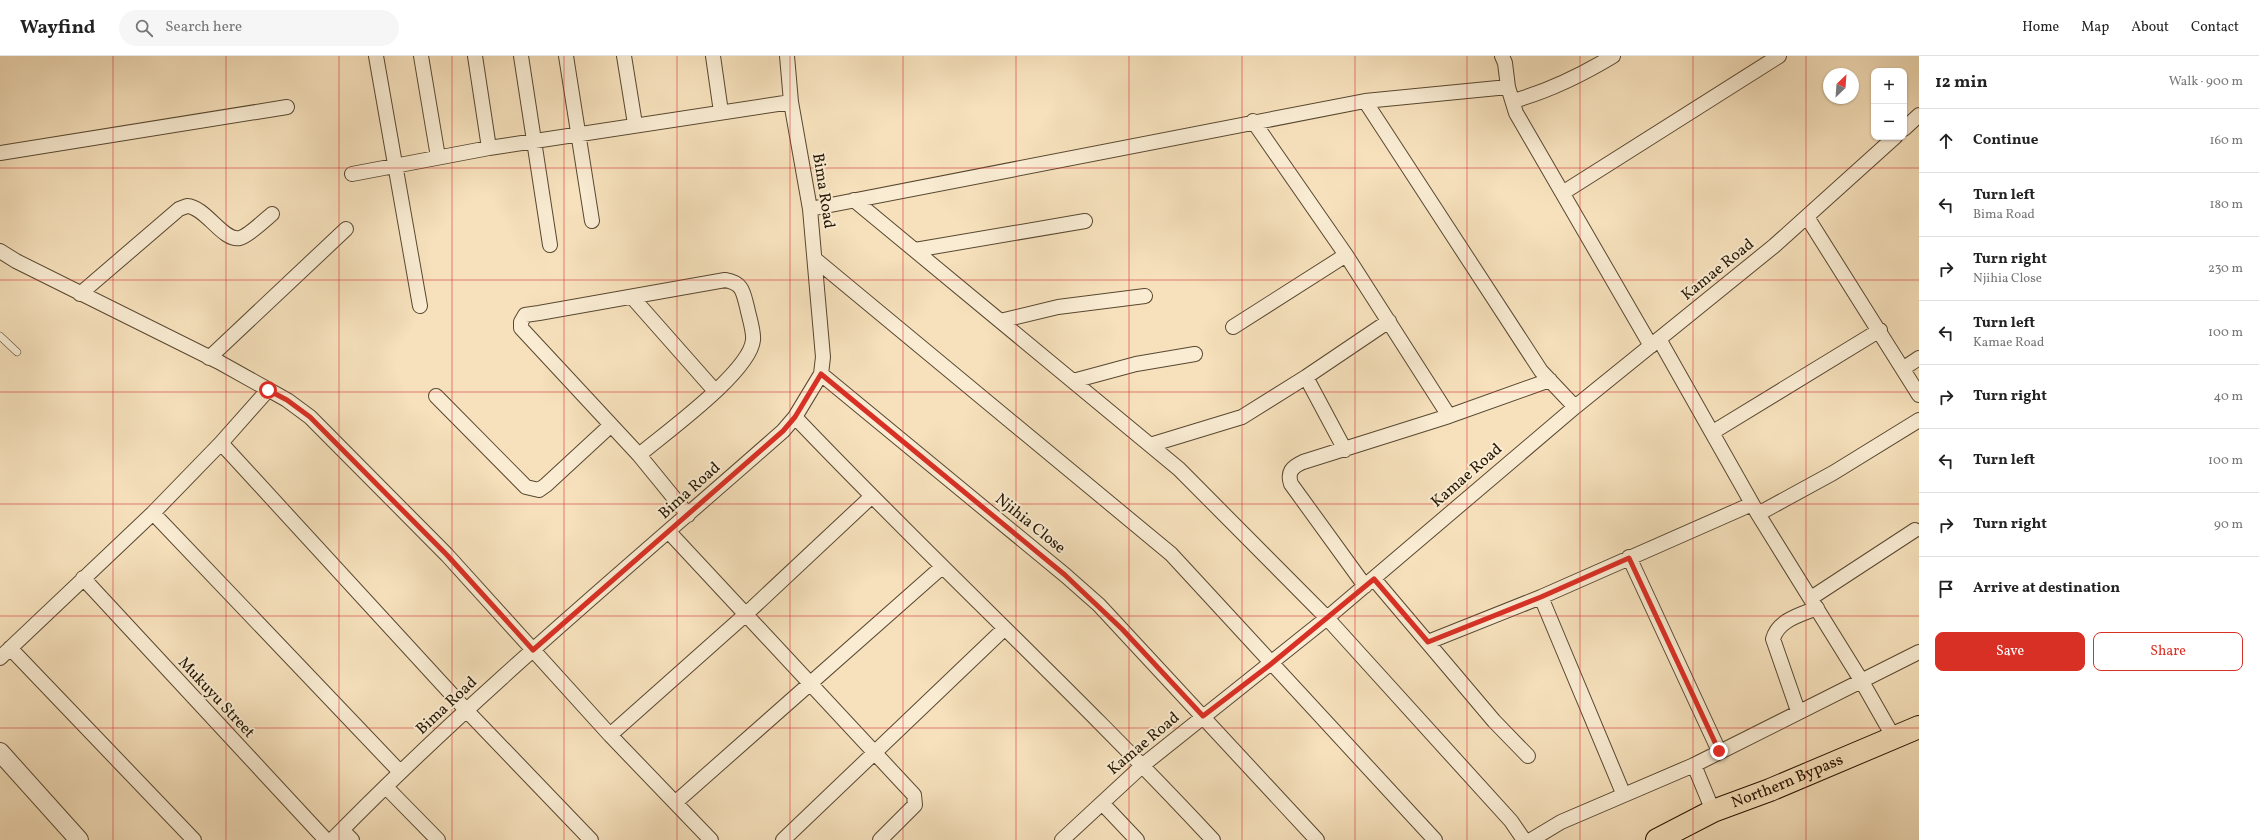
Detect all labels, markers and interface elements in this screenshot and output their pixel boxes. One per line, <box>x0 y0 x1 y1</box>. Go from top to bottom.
search box <box>119 10 399 46</box>
text: Wayfind <box>20 15 95 41</box>
icon: search <box>133 17 155 39</box>
text: Search here <box>165 17 242 38</box>
text: Home <box>2022 18 2059 37</box>
text: Map <box>2081 18 2109 37</box>
text: About <box>2131 18 2169 37</box>
text: Contact <box>2191 18 2239 37</box>
north arrow <box>1823 68 1859 104</box>
map controls <box>1871 68 1907 140</box>
button: + <box>1871 68 1907 104</box>
text: 12 min <box>1935 71 1988 94</box>
text: Walk · 900 m <box>2169 73 2243 91</box>
button: − <box>1871 104 1907 140</box>
icon: ahead <box>1935 130 1957 152</box>
text: Continue <box>1973 130 2038 151</box>
text: 160 m <box>2209 132 2243 150</box>
street label: Bima Road <box>806 152 840 230</box>
text: Turn left <box>1973 185 2035 206</box>
icon: left <box>1935 194 1957 216</box>
text: 180 m <box>2209 196 2243 214</box>
text: Bima Road <box>1973 206 2035 224</box>
street label: Kamae Road <box>1677 234 1759 306</box>
text: Turn right <box>1973 249 2047 270</box>
icon: right <box>1935 258 1957 280</box>
text: 230 m <box>2208 260 2243 278</box>
text: Njihia Close <box>1973 270 2042 288</box>
text: Turn left <box>1973 313 2035 334</box>
icon: left <box>1935 322 1957 344</box>
text: 100 m <box>2208 324 2243 342</box>
text: Kamae Road <box>1973 334 2044 352</box>
route start <box>259 381 277 399</box>
icon: right <box>1935 386 1957 408</box>
text: Turn right <box>1973 386 2047 407</box>
text: 40 m <box>2214 388 2243 406</box>
street label: Kamae Road <box>1427 439 1507 513</box>
icon: left <box>1935 450 1957 472</box>
text: Turn left <box>1973 450 2035 471</box>
text: 100 m <box>2208 452 2243 470</box>
street label: Bima Road <box>654 457 726 525</box>
street label: Njihia Close <box>990 489 1070 559</box>
icon: right <box>1935 514 1957 536</box>
text: Turn right <box>1973 514 2047 535</box>
text: 90 m <box>2214 516 2243 534</box>
icon: arrive <box>1935 578 1957 600</box>
text: Arrive at destination <box>1973 578 2120 599</box>
button: Save <box>1935 632 2085 671</box>
button: Share <box>2093 632 2243 671</box>
street label: Mukuyu Street <box>173 653 260 744</box>
street label: Bima Road <box>412 672 482 740</box>
street label: Kamae Road <box>1103 707 1185 781</box>
route end <box>1710 742 1728 760</box>
street label: Northern Bypass <box>1728 749 1847 814</box>

